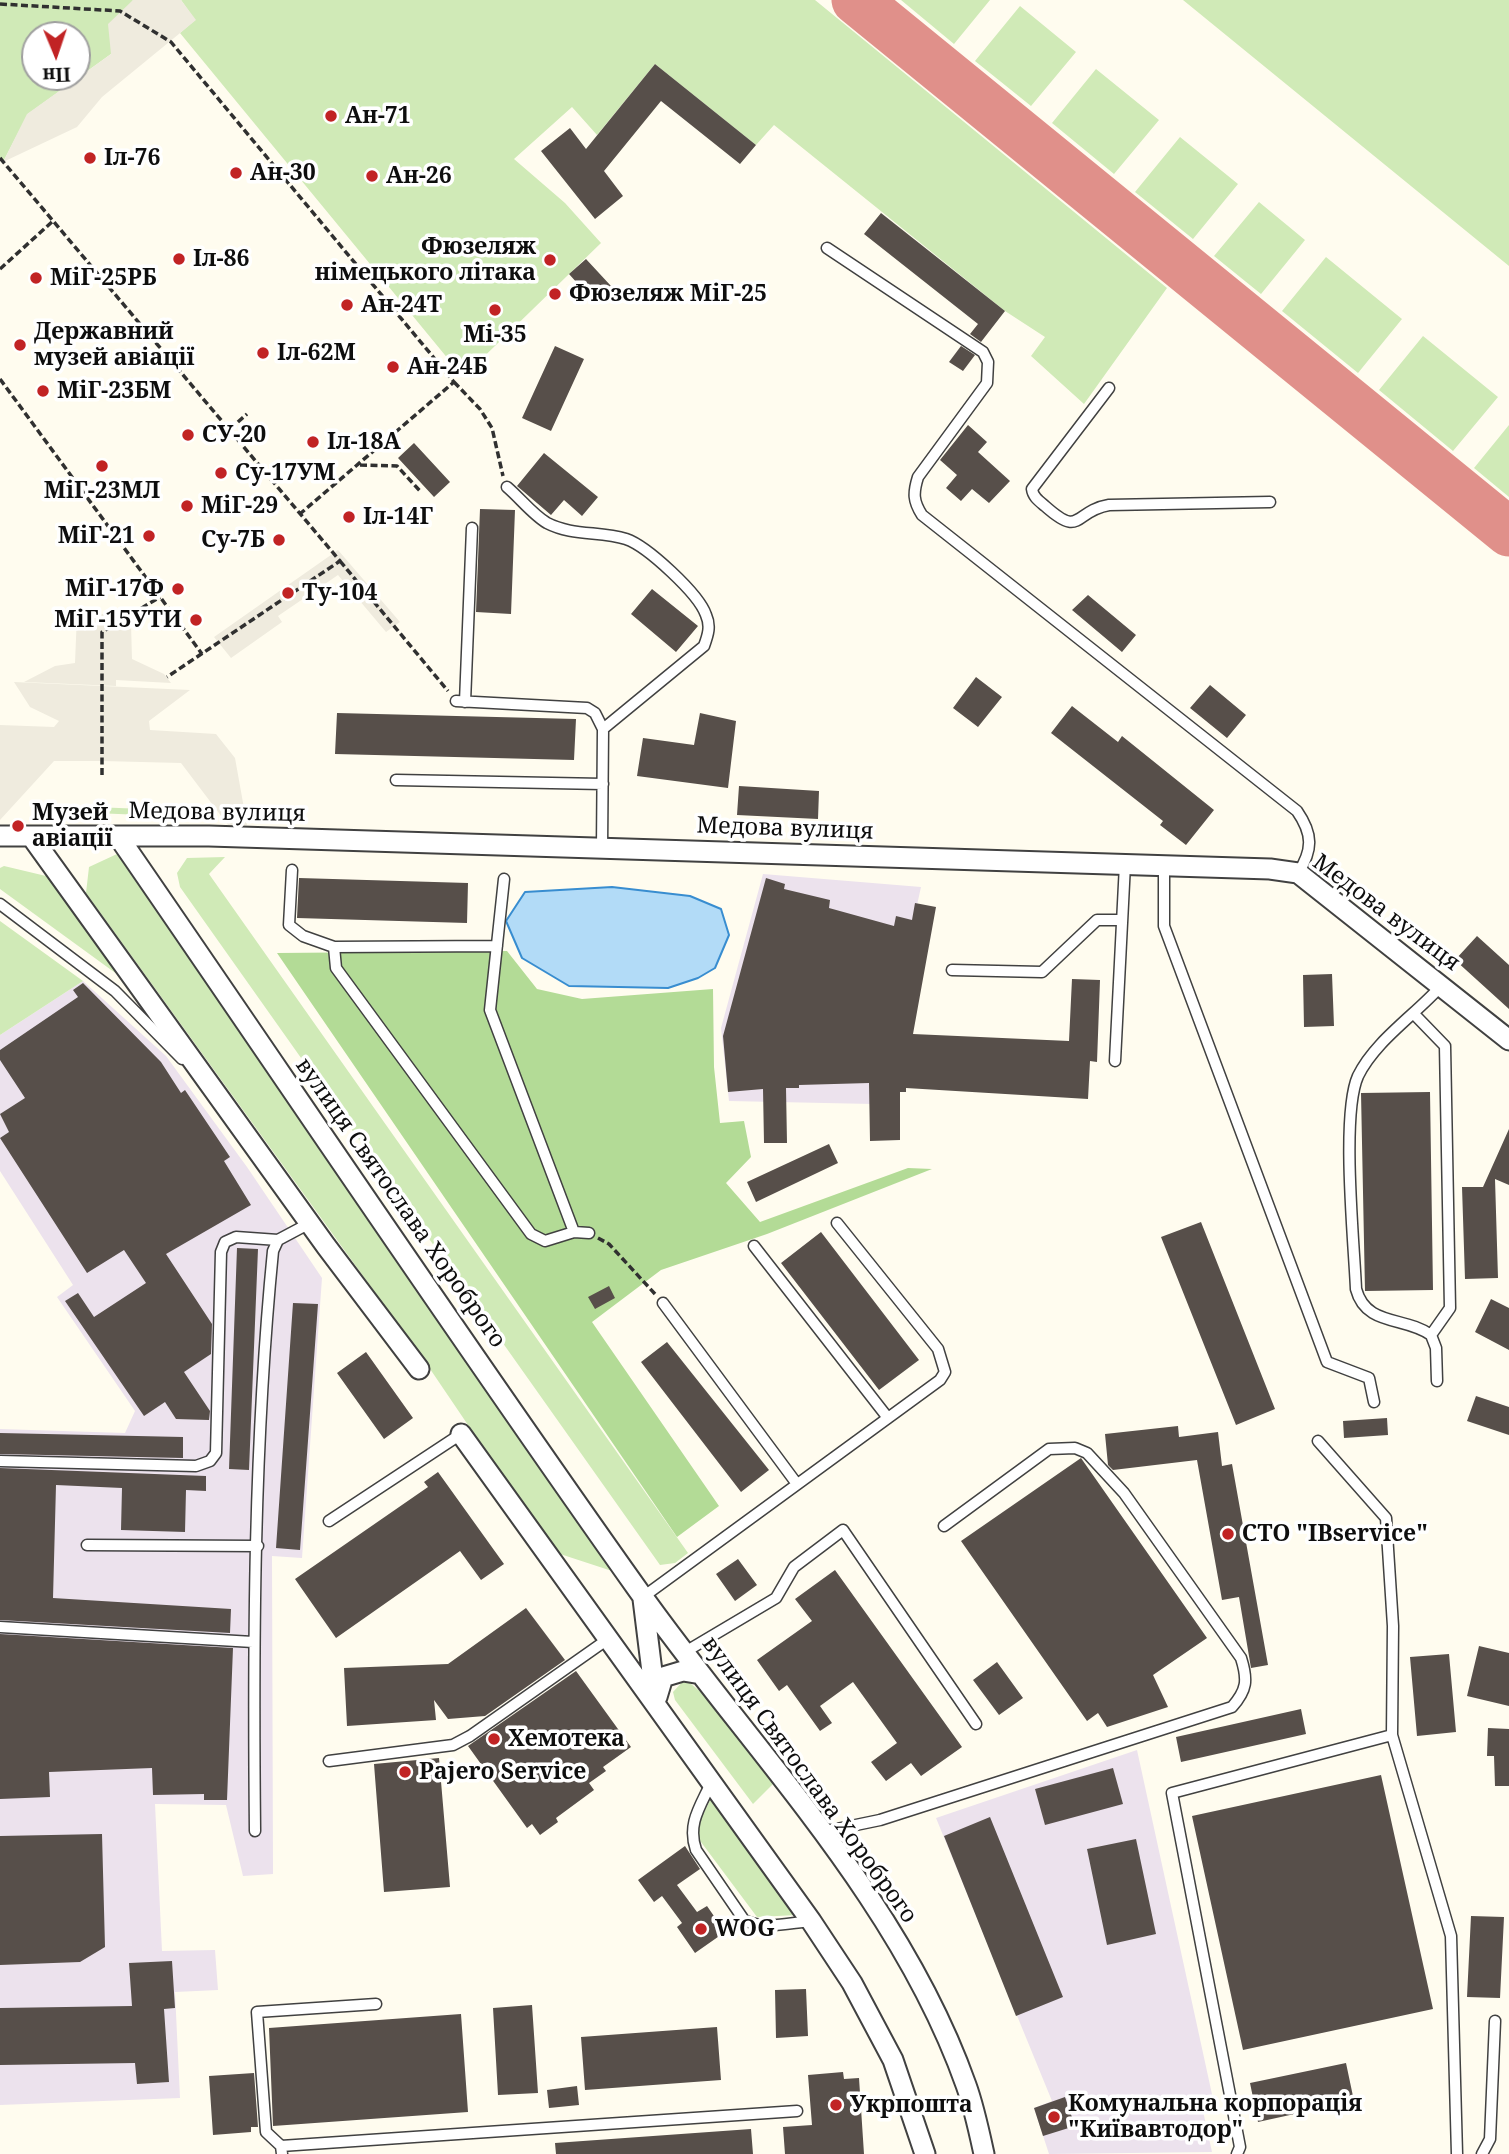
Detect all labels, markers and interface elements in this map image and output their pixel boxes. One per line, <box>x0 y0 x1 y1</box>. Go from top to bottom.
north arrow <box>21 21 91 91</box>
text: Пн <box>42 62 71 88</box>
place label: Ан-71 <box>345 102 411 130</box>
marker: Ан-71 <box>323 108 339 124</box>
place label: Іл-76 <box>104 144 161 172</box>
marker: Іл-76 <box>82 150 98 166</box>
place label: Ан-30 <box>250 159 316 187</box>
place label: Ан-26 <box>386 162 452 190</box>
marker: Ан-30 <box>228 165 244 181</box>
marker: Ан-26 <box>364 168 380 184</box>
place label: Фюзеляж німецького літака <box>315 233 536 287</box>
place label: Іл-86 <box>193 245 250 273</box>
marker: Іл-86 <box>171 251 187 267</box>
marker: Фюзеляж німецького літака <box>542 252 558 268</box>
place label: МіГ-25РБ <box>50 264 157 292</box>
marker: МіГ-25РБ <box>28 270 44 286</box>
place label: Фюзеляж МіГ-25 <box>569 280 767 308</box>
marker: Фюзеляж МіГ-25 <box>547 286 563 302</box>
place label: Ан-24Т <box>361 291 442 319</box>
marker: Ан-24Т <box>339 297 355 313</box>
marker: Мі-35 <box>487 302 503 318</box>
place label: Державний музей авіації <box>34 318 195 372</box>
place label: Мі-35 <box>463 321 527 349</box>
marker: Державний музей авіації <box>12 337 28 353</box>
place label: Іл-62М <box>277 339 356 367</box>
marker: Іл-62М <box>255 345 271 361</box>
place label: Ан-24Б <box>407 353 488 381</box>
marker: Ан-24Б <box>385 359 401 375</box>
place label: МіГ-23БМ <box>57 377 171 405</box>
marker: МіГ-23БМ <box>35 383 51 399</box>
place label: СУ-20 <box>202 421 266 449</box>
marker: СУ-20 <box>180 427 196 443</box>
place label: Іл-18А <box>327 428 401 456</box>
marker: Іл-18А <box>305 434 321 450</box>
marker: МіГ-23МЛ <box>94 458 110 474</box>
place label: Су-17УМ <box>235 459 336 487</box>
marker: Су-17УМ <box>213 465 229 481</box>
place label: МіГ-23МЛ <box>44 477 160 505</box>
place label: МіГ-29 <box>201 492 278 520</box>
marker: МіГ-29 <box>179 498 195 514</box>
place label: Іл-14Г <box>363 503 433 531</box>
marker: Іл-14Г <box>341 509 357 525</box>
place label: МіГ-21 <box>58 522 135 550</box>
place label: Су-7Б <box>201 526 265 554</box>
marker: МіГ-21 <box>141 528 157 544</box>
marker: Су-7Б <box>271 532 287 548</box>
place label: МіГ-17Ф <box>65 575 164 603</box>
place label: Ту-104 <box>302 579 377 607</box>
marker: МіГ-17Ф <box>170 581 186 597</box>
marker: Ту-104 <box>280 585 296 601</box>
place label: МіГ-15УТИ <box>54 606 182 634</box>
marker: МіГ-15УТИ <box>188 612 204 628</box>
street label: Медова вулиця <box>128 798 306 828</box>
place label: Музей авіації <box>32 799 113 853</box>
street label: Медова вулиця <box>696 812 874 846</box>
marker: Музей авіації <box>10 818 26 834</box>
street label: Медова вулиця <box>1307 849 1465 977</box>
street label: вулиця Святослава Хороброго <box>289 1053 511 1353</box>
place label: СТО "IBservice" <box>1242 1520 1428 1548</box>
marker: СТО "IBservice" <box>1220 1526 1236 1542</box>
street label: вулиця Святослава Хороброго <box>696 1631 922 1929</box>
place label: Хемотека <box>508 1725 625 1753</box>
marker: Хемотека <box>486 1731 502 1747</box>
place label: Pajero Service <box>419 1758 587 1786</box>
marker: Pajero Service <box>397 1764 413 1780</box>
place label: WOG <box>715 1915 775 1943</box>
marker: WOG <box>693 1921 709 1937</box>
place label: Комунальна корпорація "Київавтодор" <box>1068 2090 1362 2144</box>
place label: Укрпошта <box>850 2091 973 2119</box>
marker: Укрпошта <box>828 2097 844 2113</box>
marker: Комунальна корпорація "Київавтодор" <box>1046 2109 1062 2125</box>

